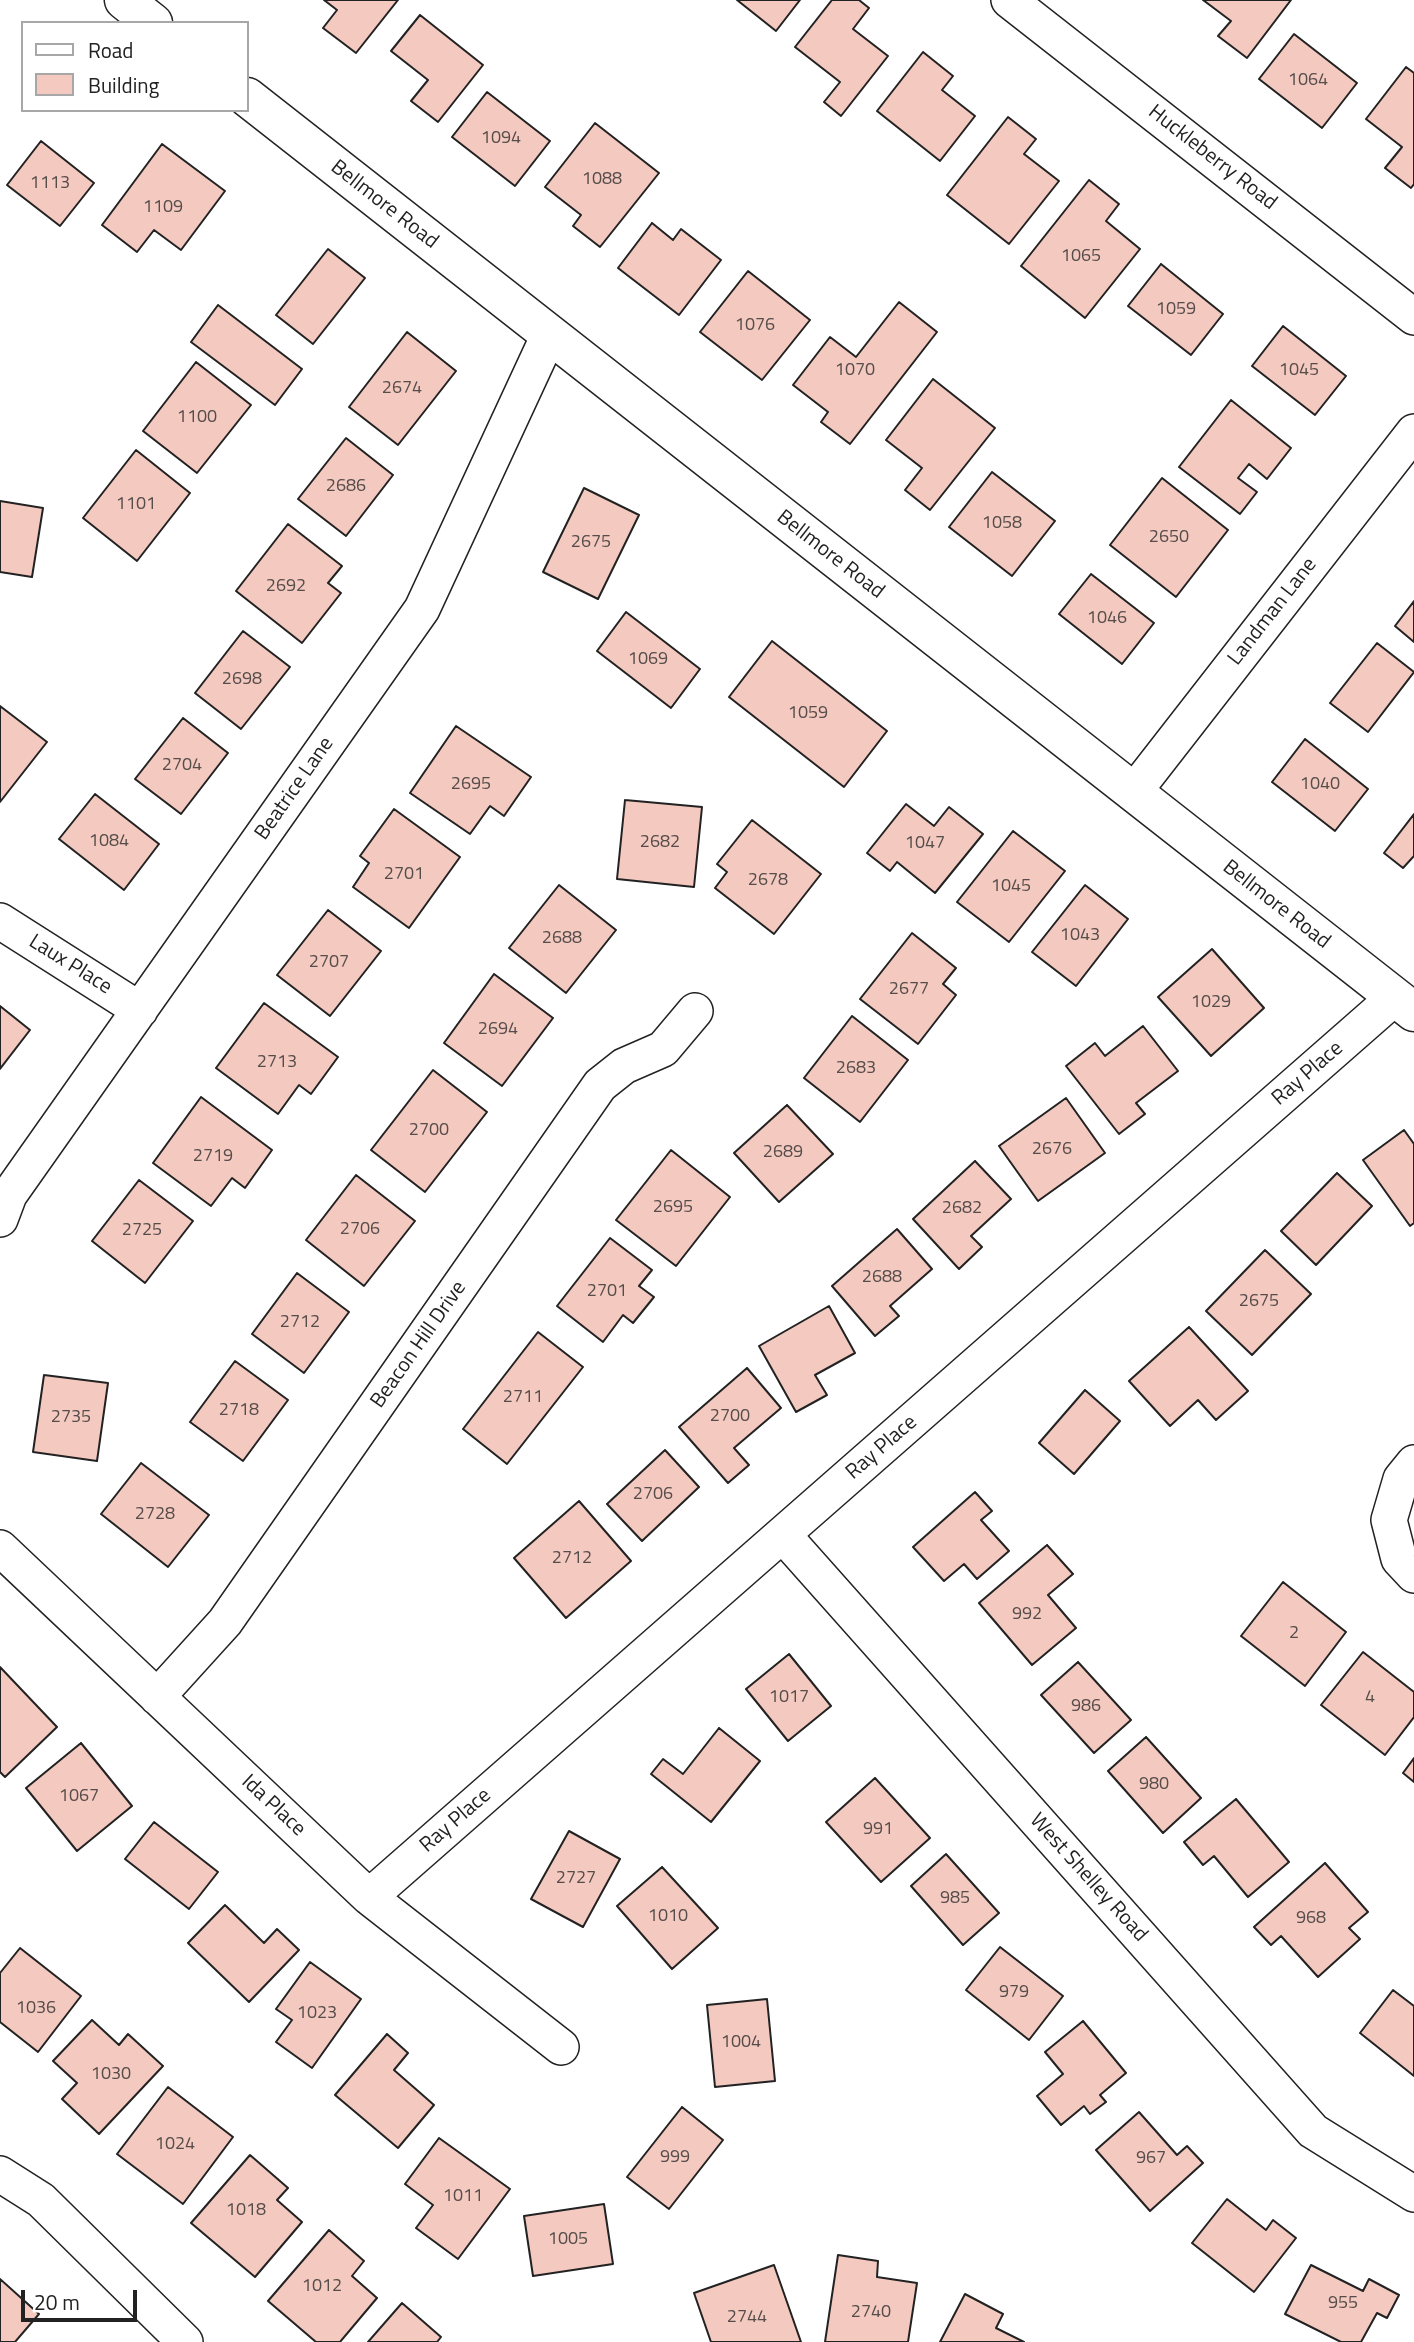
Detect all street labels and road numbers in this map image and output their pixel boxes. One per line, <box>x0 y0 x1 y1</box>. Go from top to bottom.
street label: Huckleberry Road <box>1143 100 1281 216</box>
street label: Bellmore Road <box>325 155 443 255</box>
street label: Bellmore Road <box>771 505 889 605</box>
street label: Landman Lane <box>1223 553 1323 671</box>
street label: Beatrice Lane <box>250 733 340 845</box>
street label: Bellmore Road <box>1217 855 1335 955</box>
street label: Laux Place <box>24 930 116 1000</box>
street label: Ray Place <box>1267 1036 1349 1112</box>
street label: Beacon Hill Drive <box>366 1277 472 1413</box>
street label: Ray Place <box>841 1410 923 1486</box>
street label: Ida Place <box>236 1770 310 1842</box>
street label: Ray Place <box>415 1783 497 1859</box>
street label: West Shelley Road <box>1024 1809 1152 1947</box>

